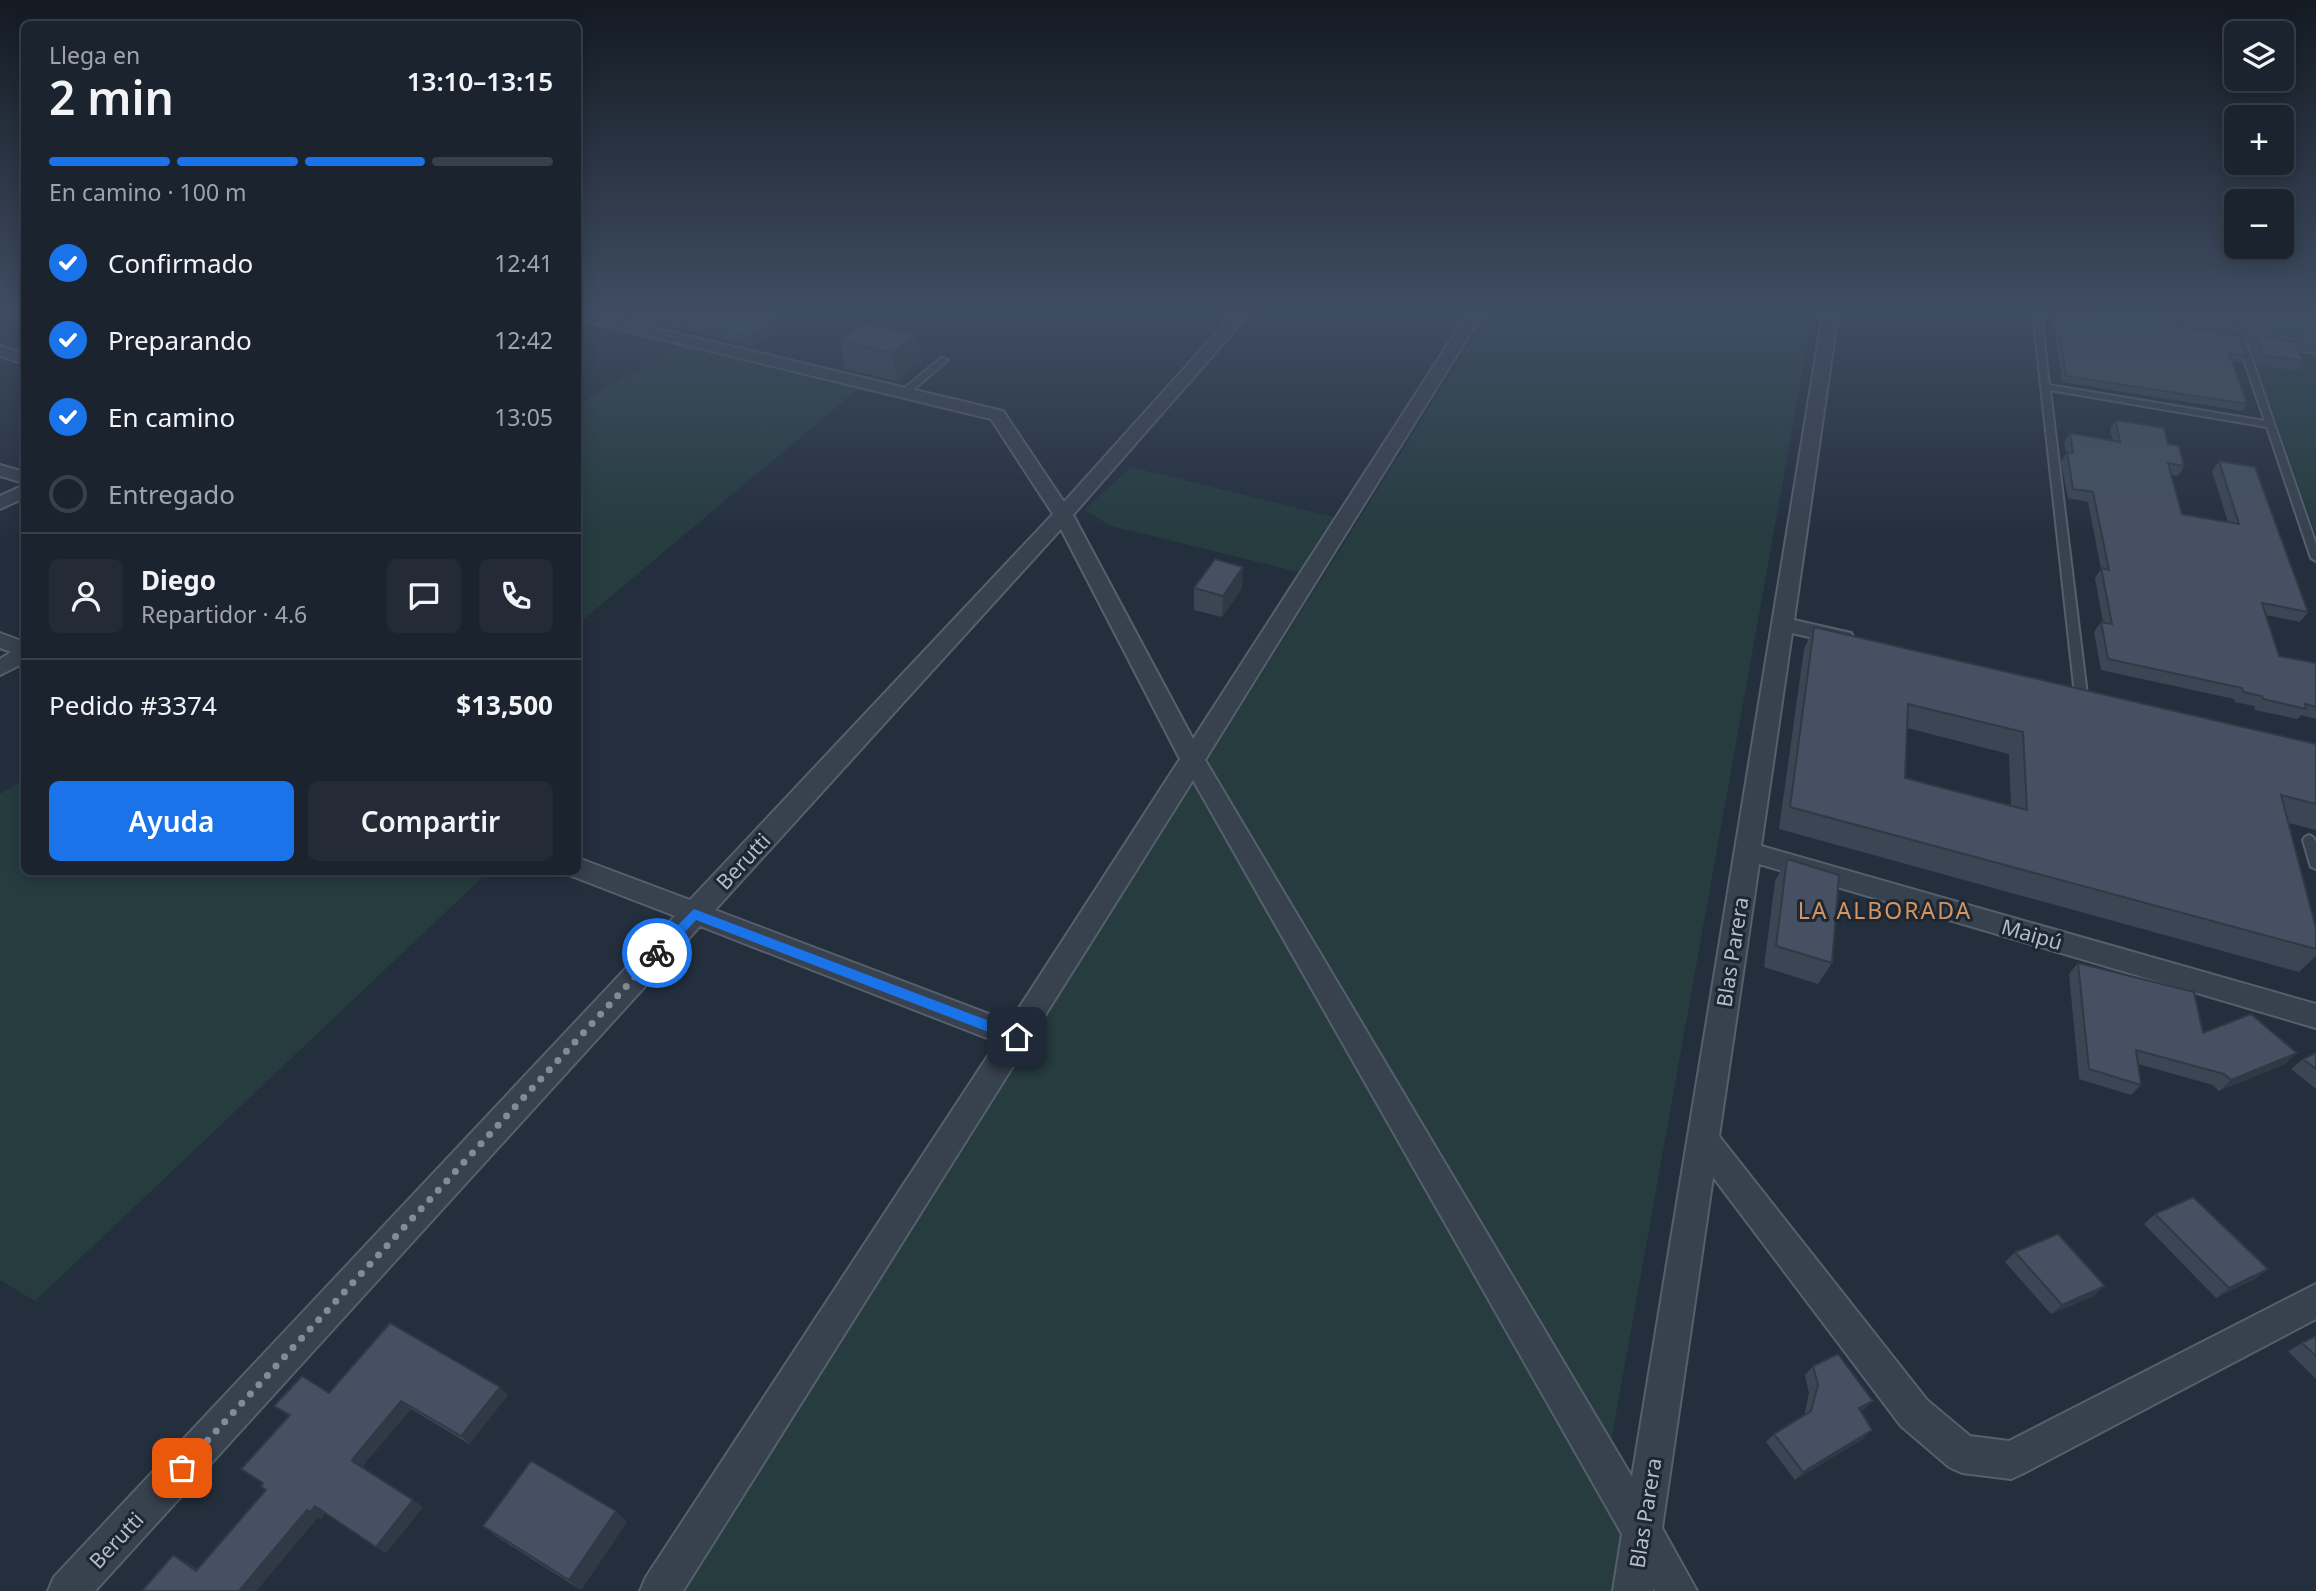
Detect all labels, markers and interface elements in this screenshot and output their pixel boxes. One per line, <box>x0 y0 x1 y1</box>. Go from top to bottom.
map controls <box>2224 21 2294 259</box>
button: layers <box>2224 21 2294 91</box>
text: Llega en <box>49 39 140 71</box>
text: 13:10–13:15 <box>407 63 553 99</box>
text: 2 min <box>49 66 174 128</box>
button: + <box>2224 105 2294 175</box>
text: En camino · 100 m <box>49 176 247 208</box>
button: − <box>2224 189 2294 259</box>
icon: check <box>49 244 87 282</box>
text: Confirmado <box>108 245 253 281</box>
text: 12:41 <box>494 247 553 279</box>
icon: check <box>49 321 87 359</box>
text: Preparando <box>108 322 252 358</box>
text: 12:42 <box>494 324 553 356</box>
icon: check <box>49 398 87 436</box>
text: En camino <box>108 399 235 435</box>
text: 13:05 <box>494 401 553 433</box>
text: Entregado <box>108 476 235 512</box>
button: person <box>49 559 123 633</box>
button: chat <box>387 559 461 633</box>
button: phone <box>479 559 553 633</box>
text: Diego <box>141 562 216 598</box>
text: Repartidor · 4.6 <box>141 598 307 630</box>
text: Pedido #3374 <box>49 687 217 723</box>
text: $13,500 <box>456 687 553 723</box>
button: Ayuda <box>49 781 294 861</box>
button: Compartir <box>308 781 553 861</box>
street label: Berutti <box>710 827 776 895</box>
district label: LA ALBORADA <box>1798 894 1972 926</box>
street label: Blas Parera <box>1709 895 1755 1009</box>
street label: Maipú <box>1998 912 2066 956</box>
courier <box>622 918 692 988</box>
icon: bike <box>638 934 676 972</box>
pin <box>987 1007 1047 1067</box>
icon: home <box>998 1018 1036 1056</box>
pin <box>152 1438 212 1498</box>
icon: bag <box>163 1449 201 1487</box>
street label: Blas Parera <box>1622 1456 1668 1570</box>
street label: Berutti <box>83 1506 149 1574</box>

